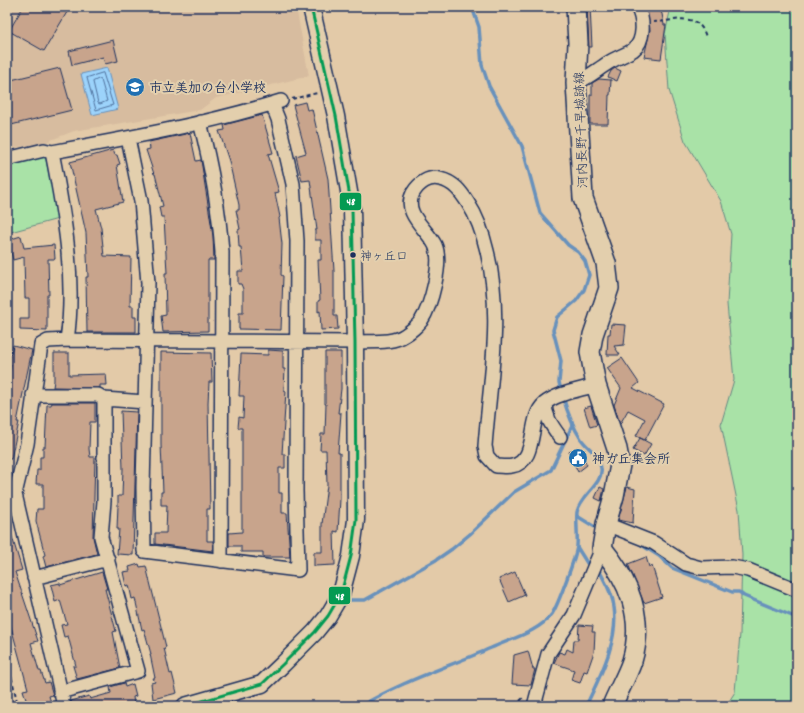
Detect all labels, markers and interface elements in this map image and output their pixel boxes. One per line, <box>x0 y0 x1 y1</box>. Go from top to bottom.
street label: 河内長野千早城跡線 <box>571 70 594 189</box>
school or university icon: 市立美加の台小学校 <box>124 76 146 98</box>
place label: 市立美加の台小学校 <box>149 80 266 99</box>
line badge: 48 <box>339 192 362 211</box>
text: 48 <box>347 195 356 211</box>
place label: 神ヶ丘口 <box>360 249 408 266</box>
marker: 神ヶ丘口 <box>348 250 358 260</box>
public building icon: 神ガ丘集会所 <box>567 447 589 469</box>
place label: 神ガ丘集会所 <box>592 451 670 470</box>
line badge: 48 <box>328 586 351 605</box>
text: 48 <box>336 590 345 606</box>

